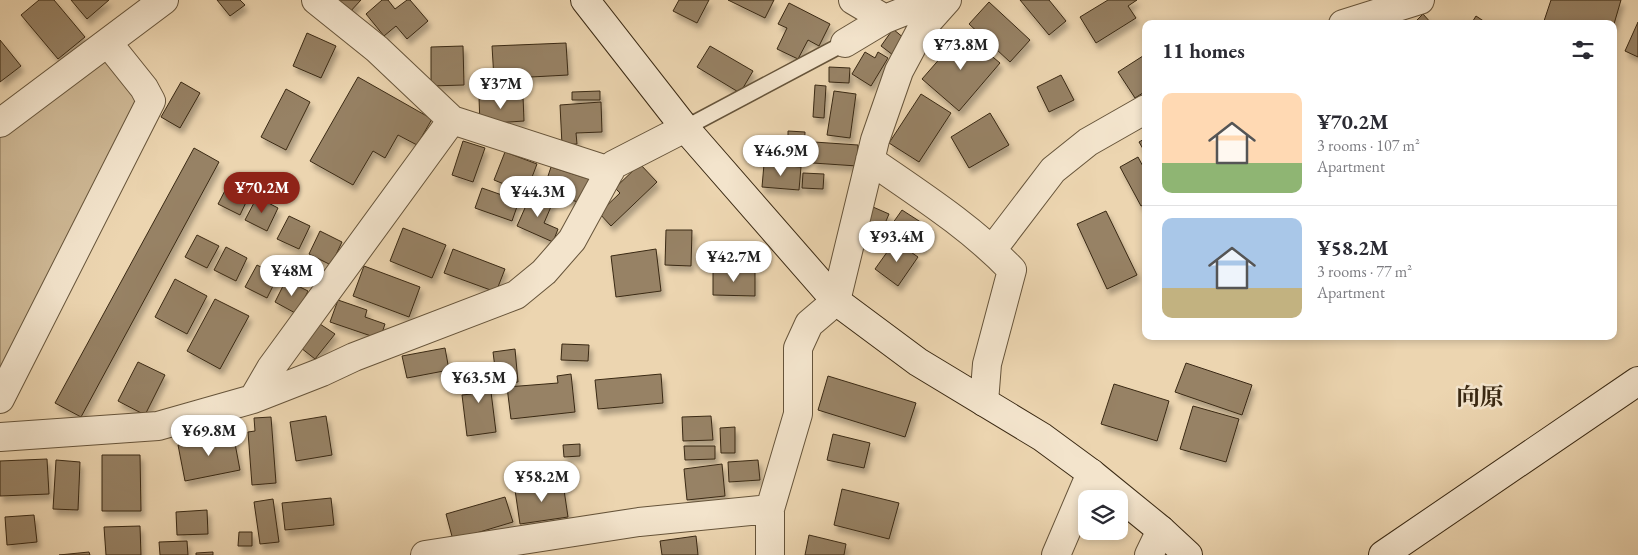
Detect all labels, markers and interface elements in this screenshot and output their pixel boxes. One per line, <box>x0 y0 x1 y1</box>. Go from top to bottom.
pin: ¥73.8M <box>920 28 1002 71</box>
text: ¥73.8M <box>934 34 988 55</box>
icon: filters <box>1569 36 1597 64</box>
text: 11 homes <box>1162 37 1245 64</box>
pin: ¥37M <box>471 68 531 110</box>
text: ¥37M <box>480 73 522 94</box>
text: ¥70.2M <box>1317 108 1388 135</box>
icon: home <box>1202 113 1262 173</box>
pin: ¥46.9M <box>740 134 822 177</box>
text: 3 rooms · 107 m² <box>1317 135 1420 156</box>
text: ¥46.9M <box>754 140 808 161</box>
text: Apartment <box>1317 156 1385 177</box>
pin: ¥70.2M <box>221 172 303 214</box>
pin: ¥44.3M <box>497 176 579 218</box>
text: ¥70.2M <box>235 177 289 198</box>
text: ¥44.3M <box>511 181 565 202</box>
pin: ¥93.4M <box>856 220 938 263</box>
text: ¥93.4M <box>870 226 924 247</box>
text: ¥58.2M <box>1317 234 1388 261</box>
icon: home <box>1202 238 1262 298</box>
pin: ¥42.7M <box>693 240 775 283</box>
text: ¥42.7M <box>707 246 761 267</box>
pin: ¥48M <box>262 254 322 297</box>
text: ¥48M <box>271 260 313 281</box>
text: 3 rooms · 77 m² <box>1317 261 1412 282</box>
text: Apartment <box>1317 282 1385 303</box>
pin: ¥63.5M <box>438 362 520 404</box>
text: ¥63.5M <box>452 367 506 388</box>
district label: 向原 <box>1456 381 1504 412</box>
pin: ¥69.8M <box>168 414 250 457</box>
text: ¥69.8M <box>182 420 236 441</box>
pin: ¥58.2M <box>501 460 583 503</box>
text: ¥58.2M <box>515 466 569 487</box>
map controls <box>1078 490 1128 540</box>
button: layers <box>1078 490 1128 540</box>

